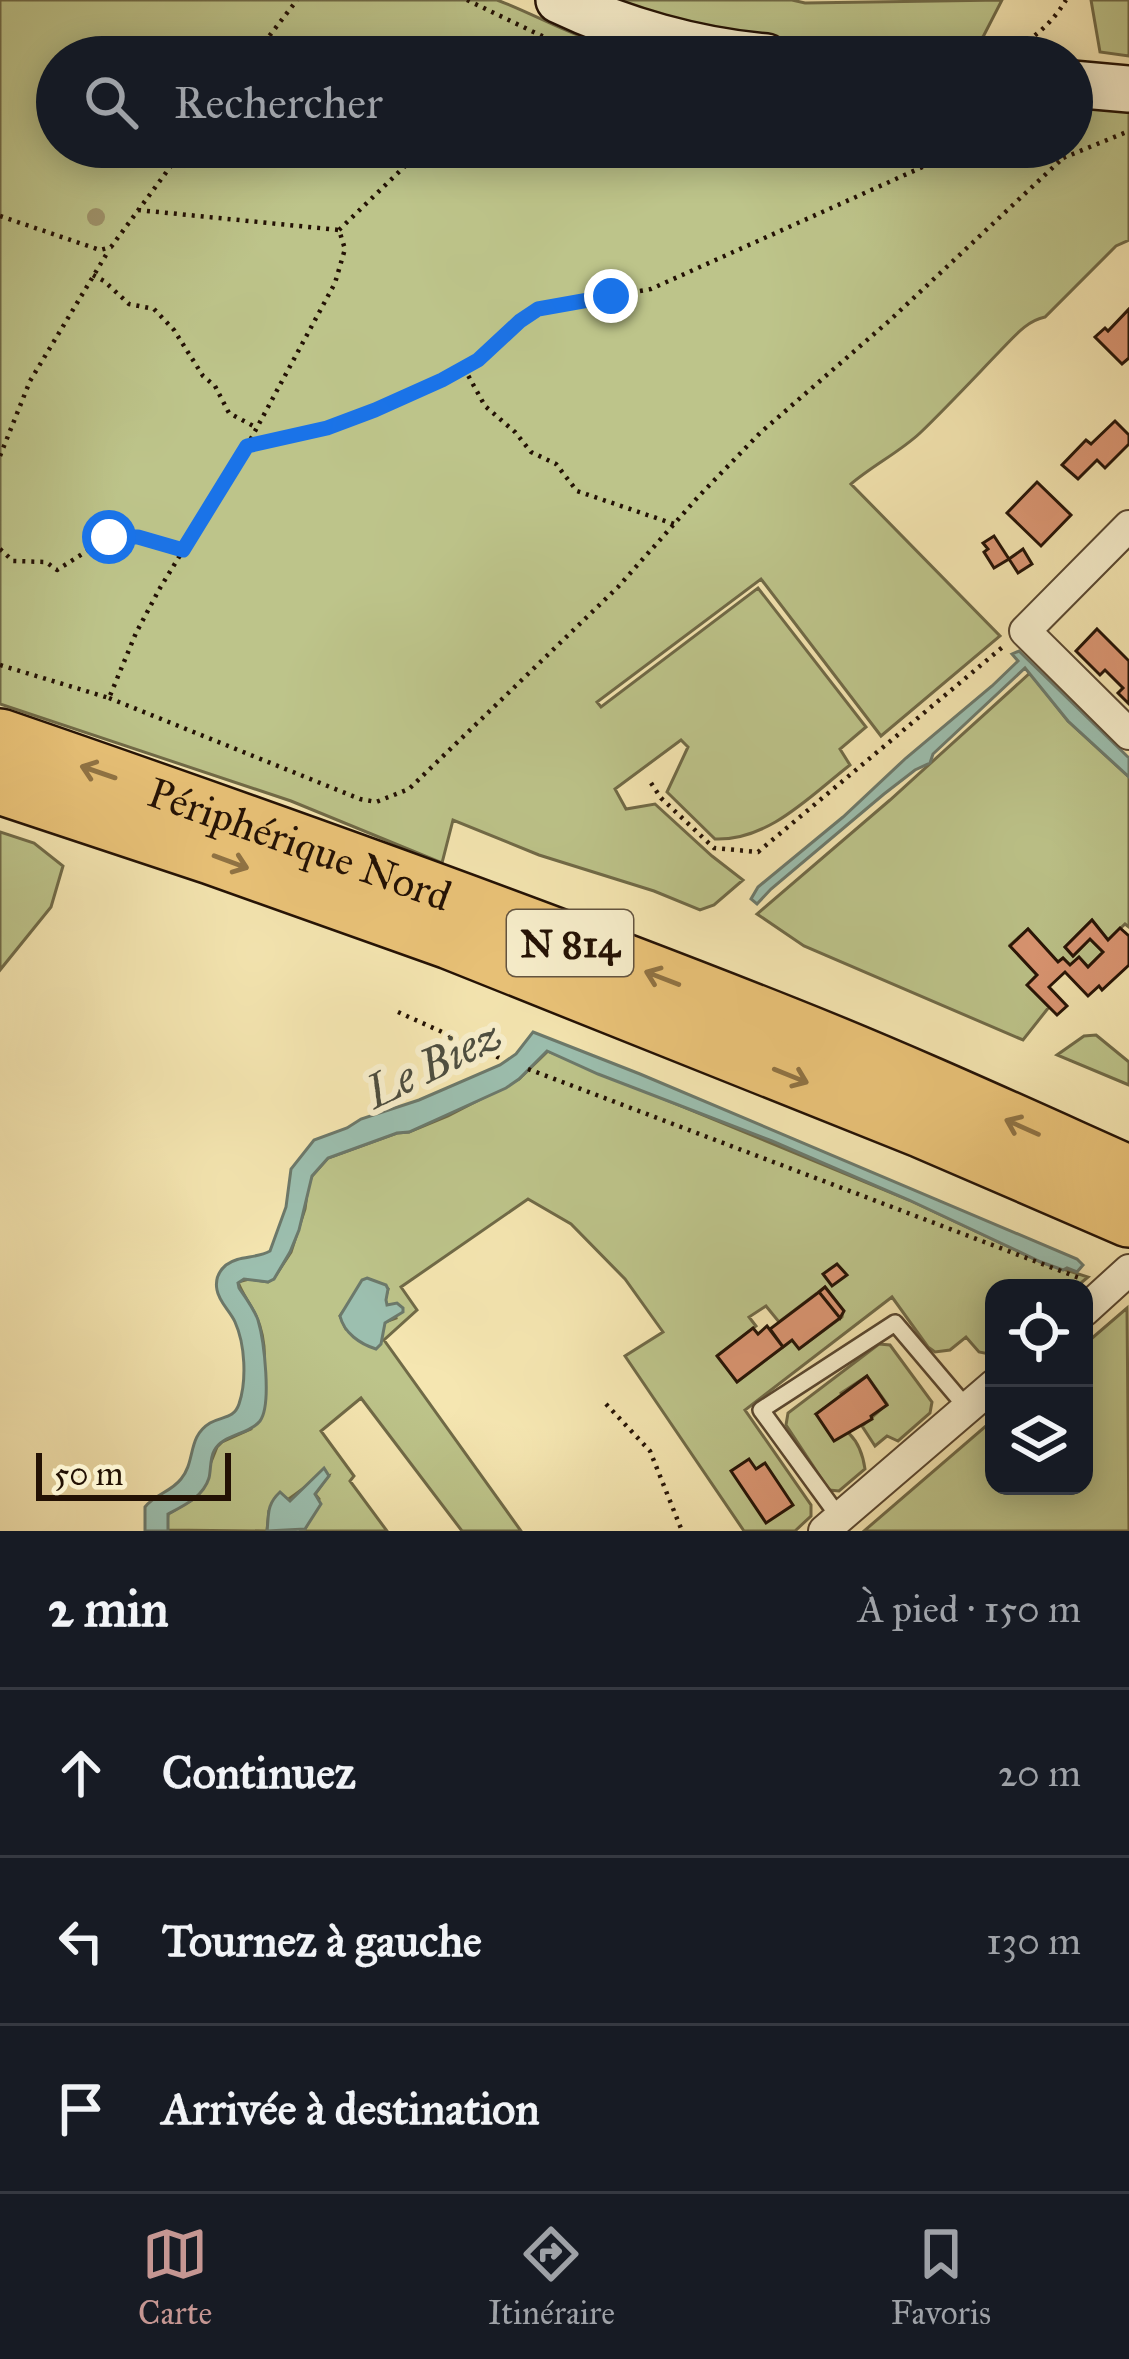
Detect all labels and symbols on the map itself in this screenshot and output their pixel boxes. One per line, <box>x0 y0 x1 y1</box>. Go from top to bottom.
route end <box>584 269 638 323</box>
route start <box>82 510 136 564</box>
one-way arrow <box>80 760 117 781</box>
street label: Périphérique Nord <box>141 767 458 923</box>
one-way arrow <box>211 853 248 874</box>
road number: N 814 <box>507 910 633 976</box>
one-way arrow <box>644 966 681 988</box>
water label: Le Biez <box>354 1007 510 1121</box>
one-way arrow <box>771 1067 808 1088</box>
one-way arrow <box>1005 1114 1041 1136</box>
scale bar <box>36 1447 231 1500</box>

